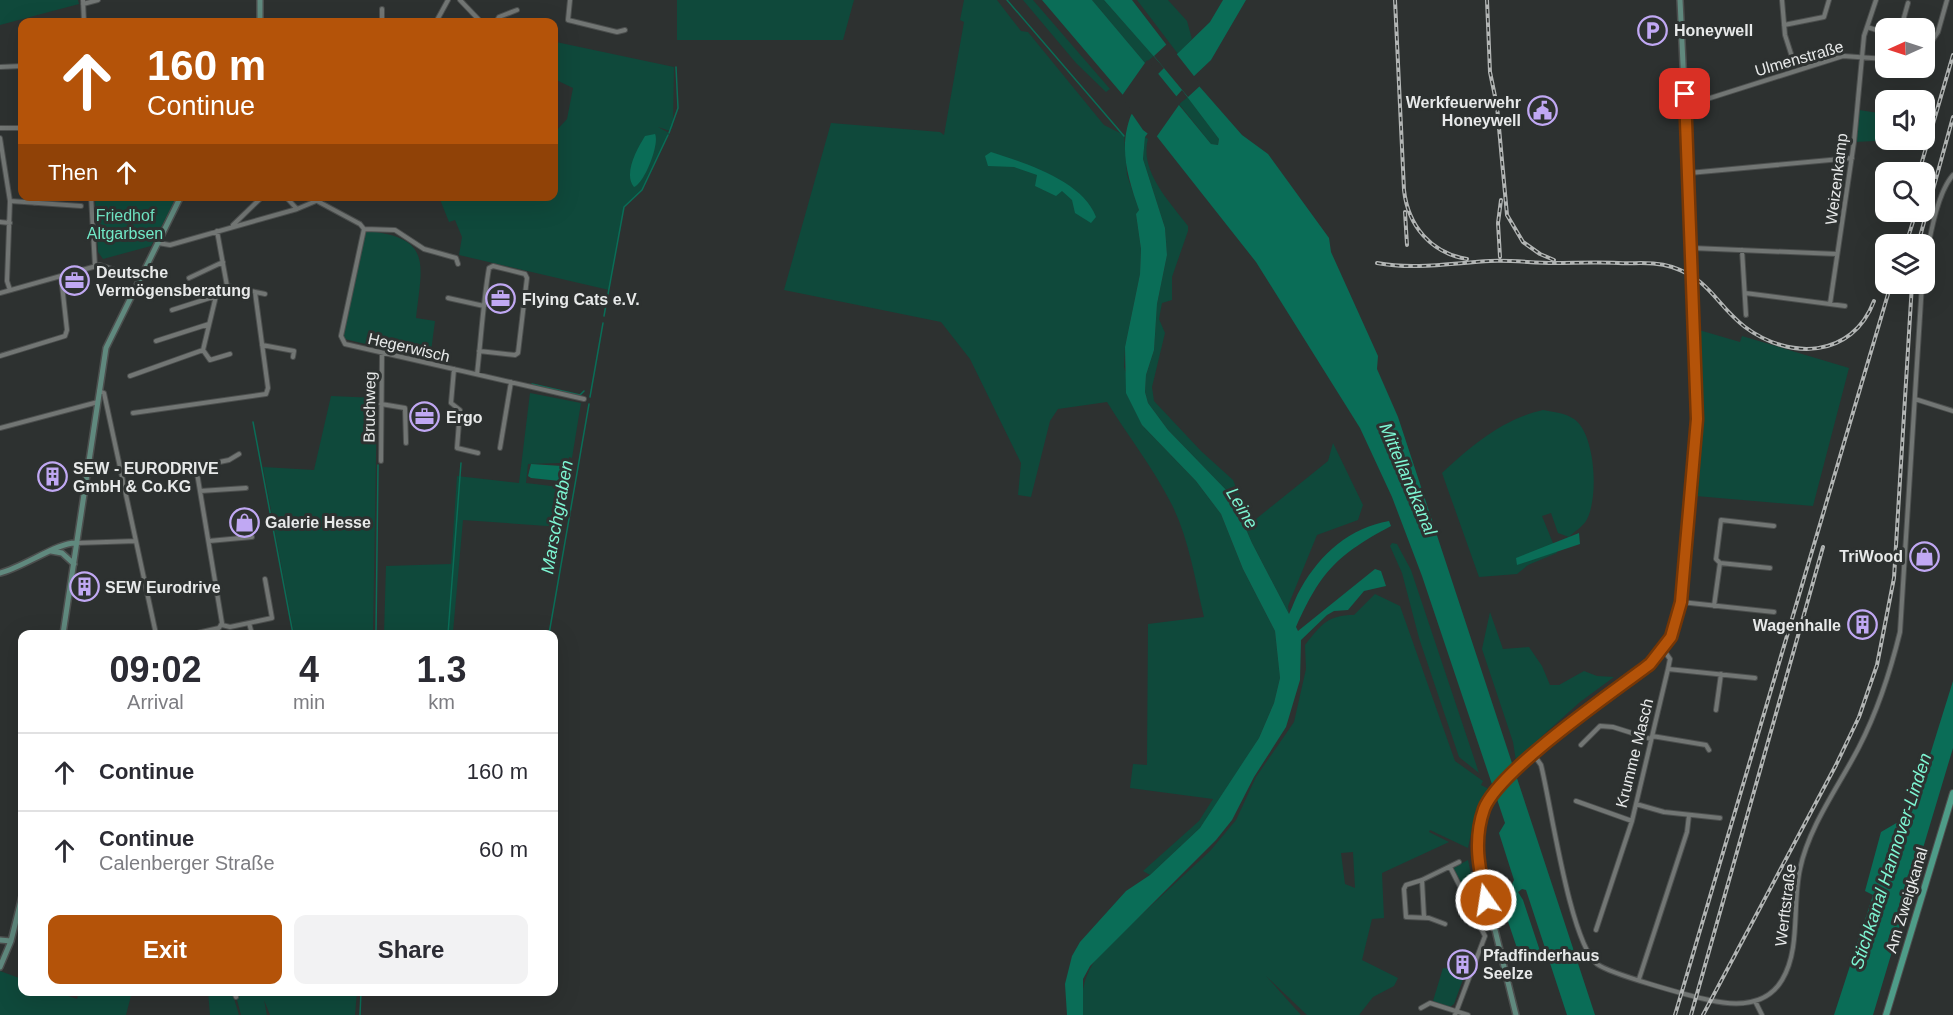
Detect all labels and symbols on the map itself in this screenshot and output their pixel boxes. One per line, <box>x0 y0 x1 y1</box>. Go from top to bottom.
parking icon: Honeywell <box>1637 14 1669 46</box>
north arrow <box>1875 18 1935 78</box>
place label: Honeywell <box>1674 22 1753 39</box>
street label: Ulmenstraße <box>1753 38 1846 79</box>
pin <box>1659 68 1710 119</box>
place label: Werkfeuerwehr Honeywell <box>1406 94 1521 129</box>
public building icon: Werkfeuerwehr Honeywell <box>1526 95 1558 127</box>
street label: Weizenkamp <box>1822 132 1851 226</box>
park label: Friedhof Altgarbsen <box>87 207 163 242</box>
place label: Deutsche Vermögensberatung <box>96 264 251 299</box>
office icon: Deutsche Vermögensberatung <box>59 265 91 297</box>
office icon: Flying Cats e.V. <box>485 283 517 315</box>
place label: Flying Cats e.V. <box>522 291 640 308</box>
street label: Hegerwisch <box>366 330 452 365</box>
street label: Bruchweg <box>360 371 379 443</box>
office icon: Ergo <box>409 401 441 433</box>
place label: Ergo <box>446 409 483 426</box>
water label: Mittellandkanal <box>1375 420 1441 539</box>
water label: Marschgraben <box>537 459 577 575</box>
place label: SEW - EURODRIVE GmbH & Co.KG <box>73 460 219 495</box>
building icon: SEW - EURODRIVE GmbH & Co.KG <box>36 461 68 493</box>
water label: Leine <box>1222 484 1262 532</box>
shop icon: Galerie Hesse <box>228 506 260 538</box>
place label: Galerie Hesse <box>265 514 371 531</box>
shop icon: TriWood <box>1908 540 1940 572</box>
place label: TriWood <box>1839 548 1903 565</box>
building icon: SEW Eurodrive <box>68 571 100 603</box>
place label: SEW Eurodrive <box>105 579 221 596</box>
building icon: Wagenhalle <box>1846 609 1878 641</box>
place label: Wagenhalle <box>1753 617 1841 634</box>
street label: Krumme Masch <box>1613 697 1656 810</box>
water label: Stichkanal Hannover-Linden <box>1847 751 1935 971</box>
street label: Am Zweigkanal <box>1882 845 1931 955</box>
street label: Werftstraße <box>1772 863 1799 947</box>
position arrow <box>1454 868 1518 932</box>
place label: Pfadfinderhaus Seelze <box>1483 947 1600 982</box>
building icon: Pfadfinderhaus Seelze <box>1446 948 1478 980</box>

